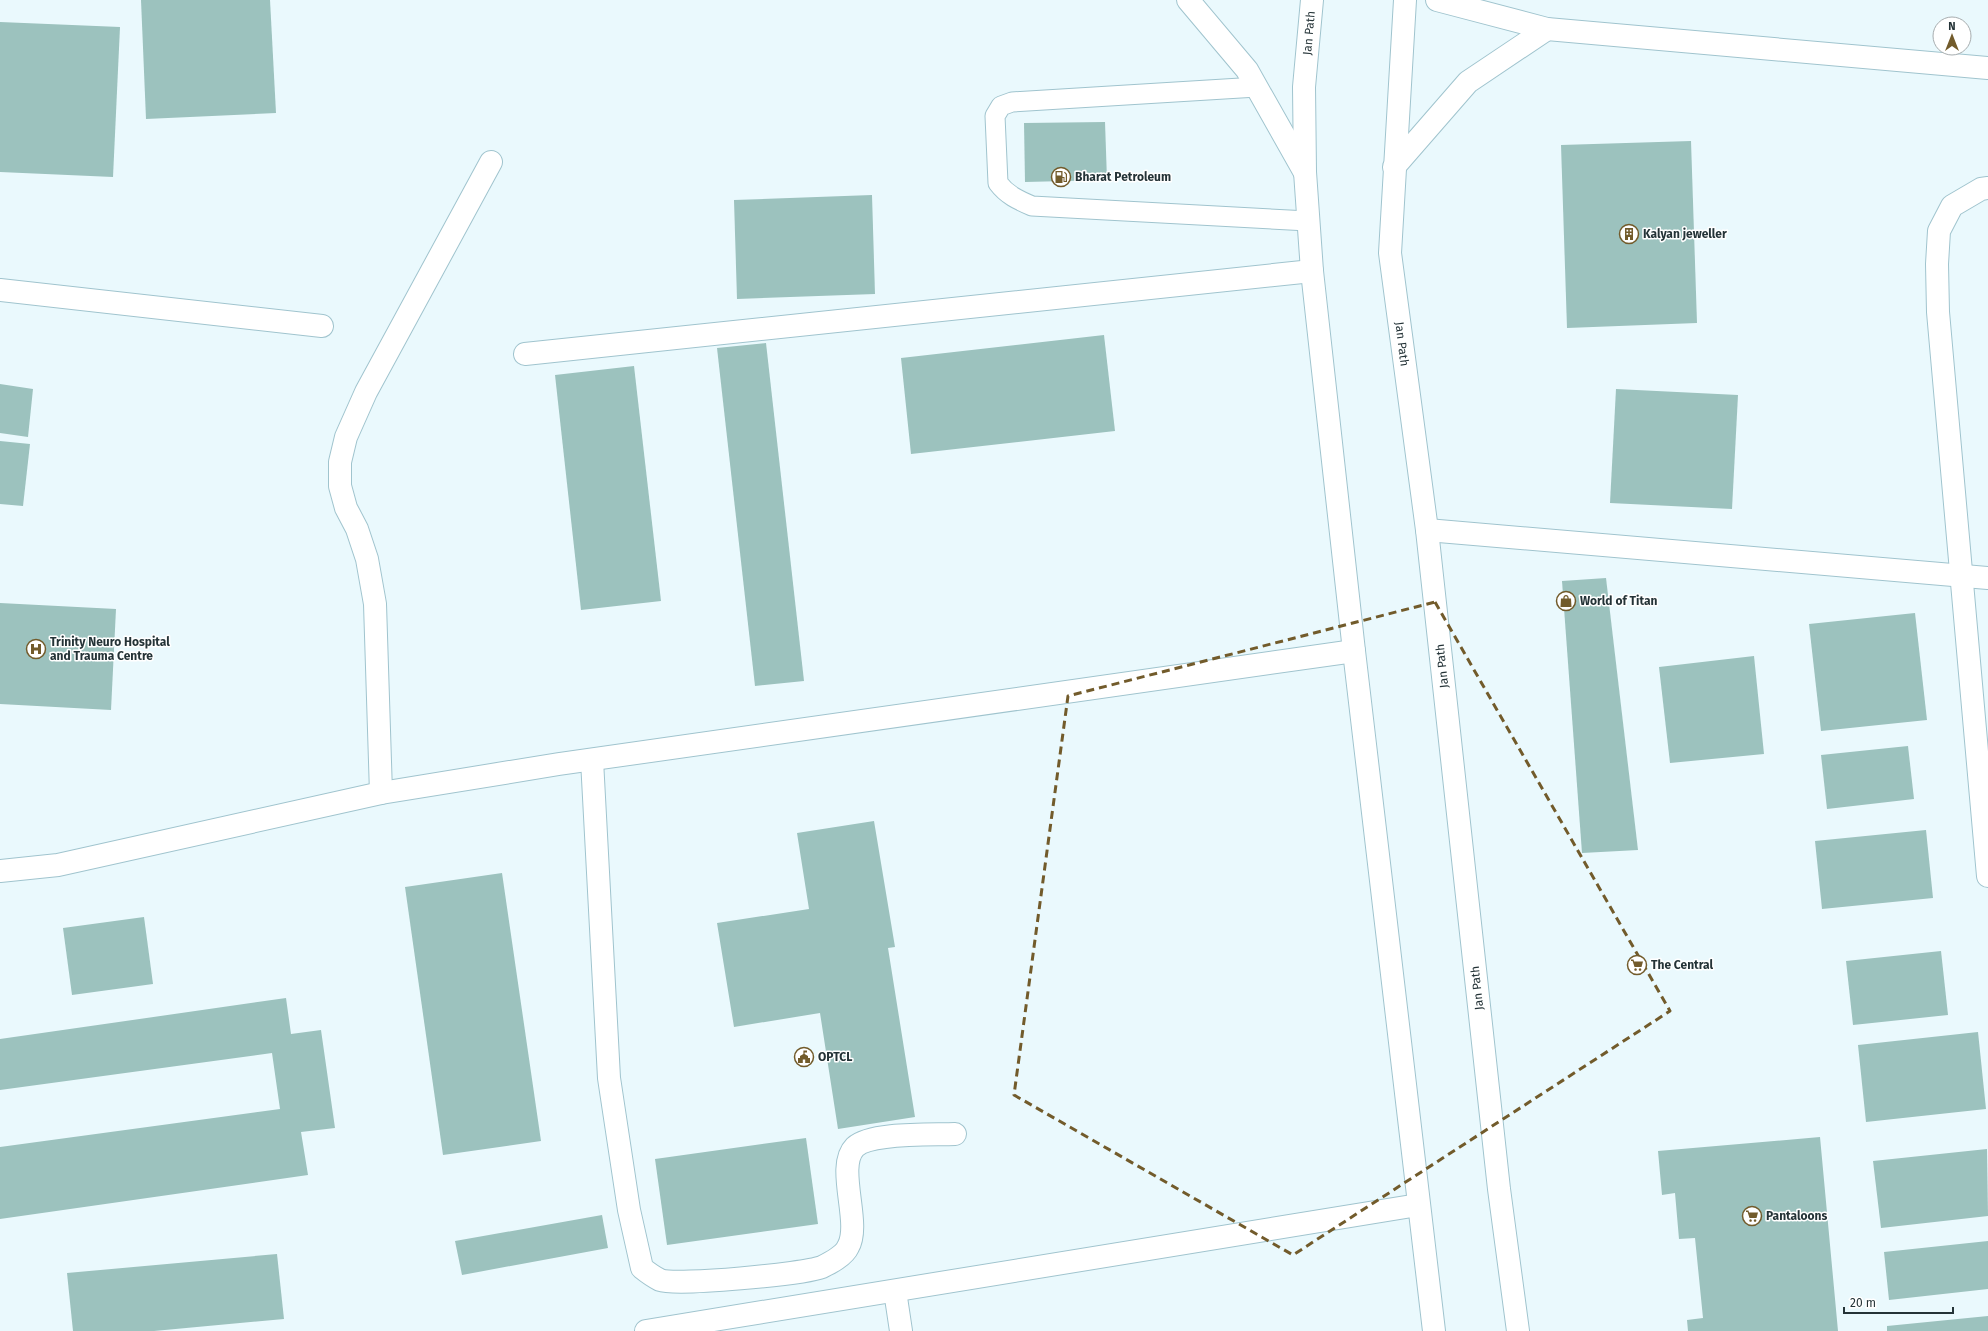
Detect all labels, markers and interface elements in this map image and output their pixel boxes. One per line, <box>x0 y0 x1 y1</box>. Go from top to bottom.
street label: Jan Path <box>1300 10 1318 56</box>
north arrow <box>1932 16 1972 56</box>
text: N <box>1948 20 1956 33</box>
fuel station icon: Bharat Petroleum <box>1050 166 1072 188</box>
place label: Bharat Petroleum <box>1075 170 1171 184</box>
building icon: Kalyan jeweller <box>1618 223 1640 245</box>
place label: Kalyan jeweller <box>1643 227 1727 241</box>
street label: Jan Path <box>1392 321 1412 367</box>
shop icon: World of Titan <box>1555 590 1577 612</box>
place label: World of Titan <box>1580 594 1657 608</box>
place label: Trinity Neuro Hospital and Trauma Centre <box>50 635 170 663</box>
hospital icon: Trinity Neuro Hospital and Trauma Centre <box>25 638 47 660</box>
street label: Jan Path <box>1433 643 1451 689</box>
supermarket icon: The Central <box>1626 954 1648 976</box>
place label: The Central <box>1651 958 1714 972</box>
street label: Jan Path <box>1468 965 1486 1011</box>
public building icon: OPTCL <box>793 1046 815 1068</box>
place label: OPTCL <box>818 1050 852 1064</box>
supermarket icon: Pantaloons <box>1741 1205 1763 1227</box>
place label: Pantaloons <box>1766 1209 1827 1223</box>
scale bar <box>1844 1289 1953 1315</box>
text: 20 m <box>1850 1296 1876 1310</box>

